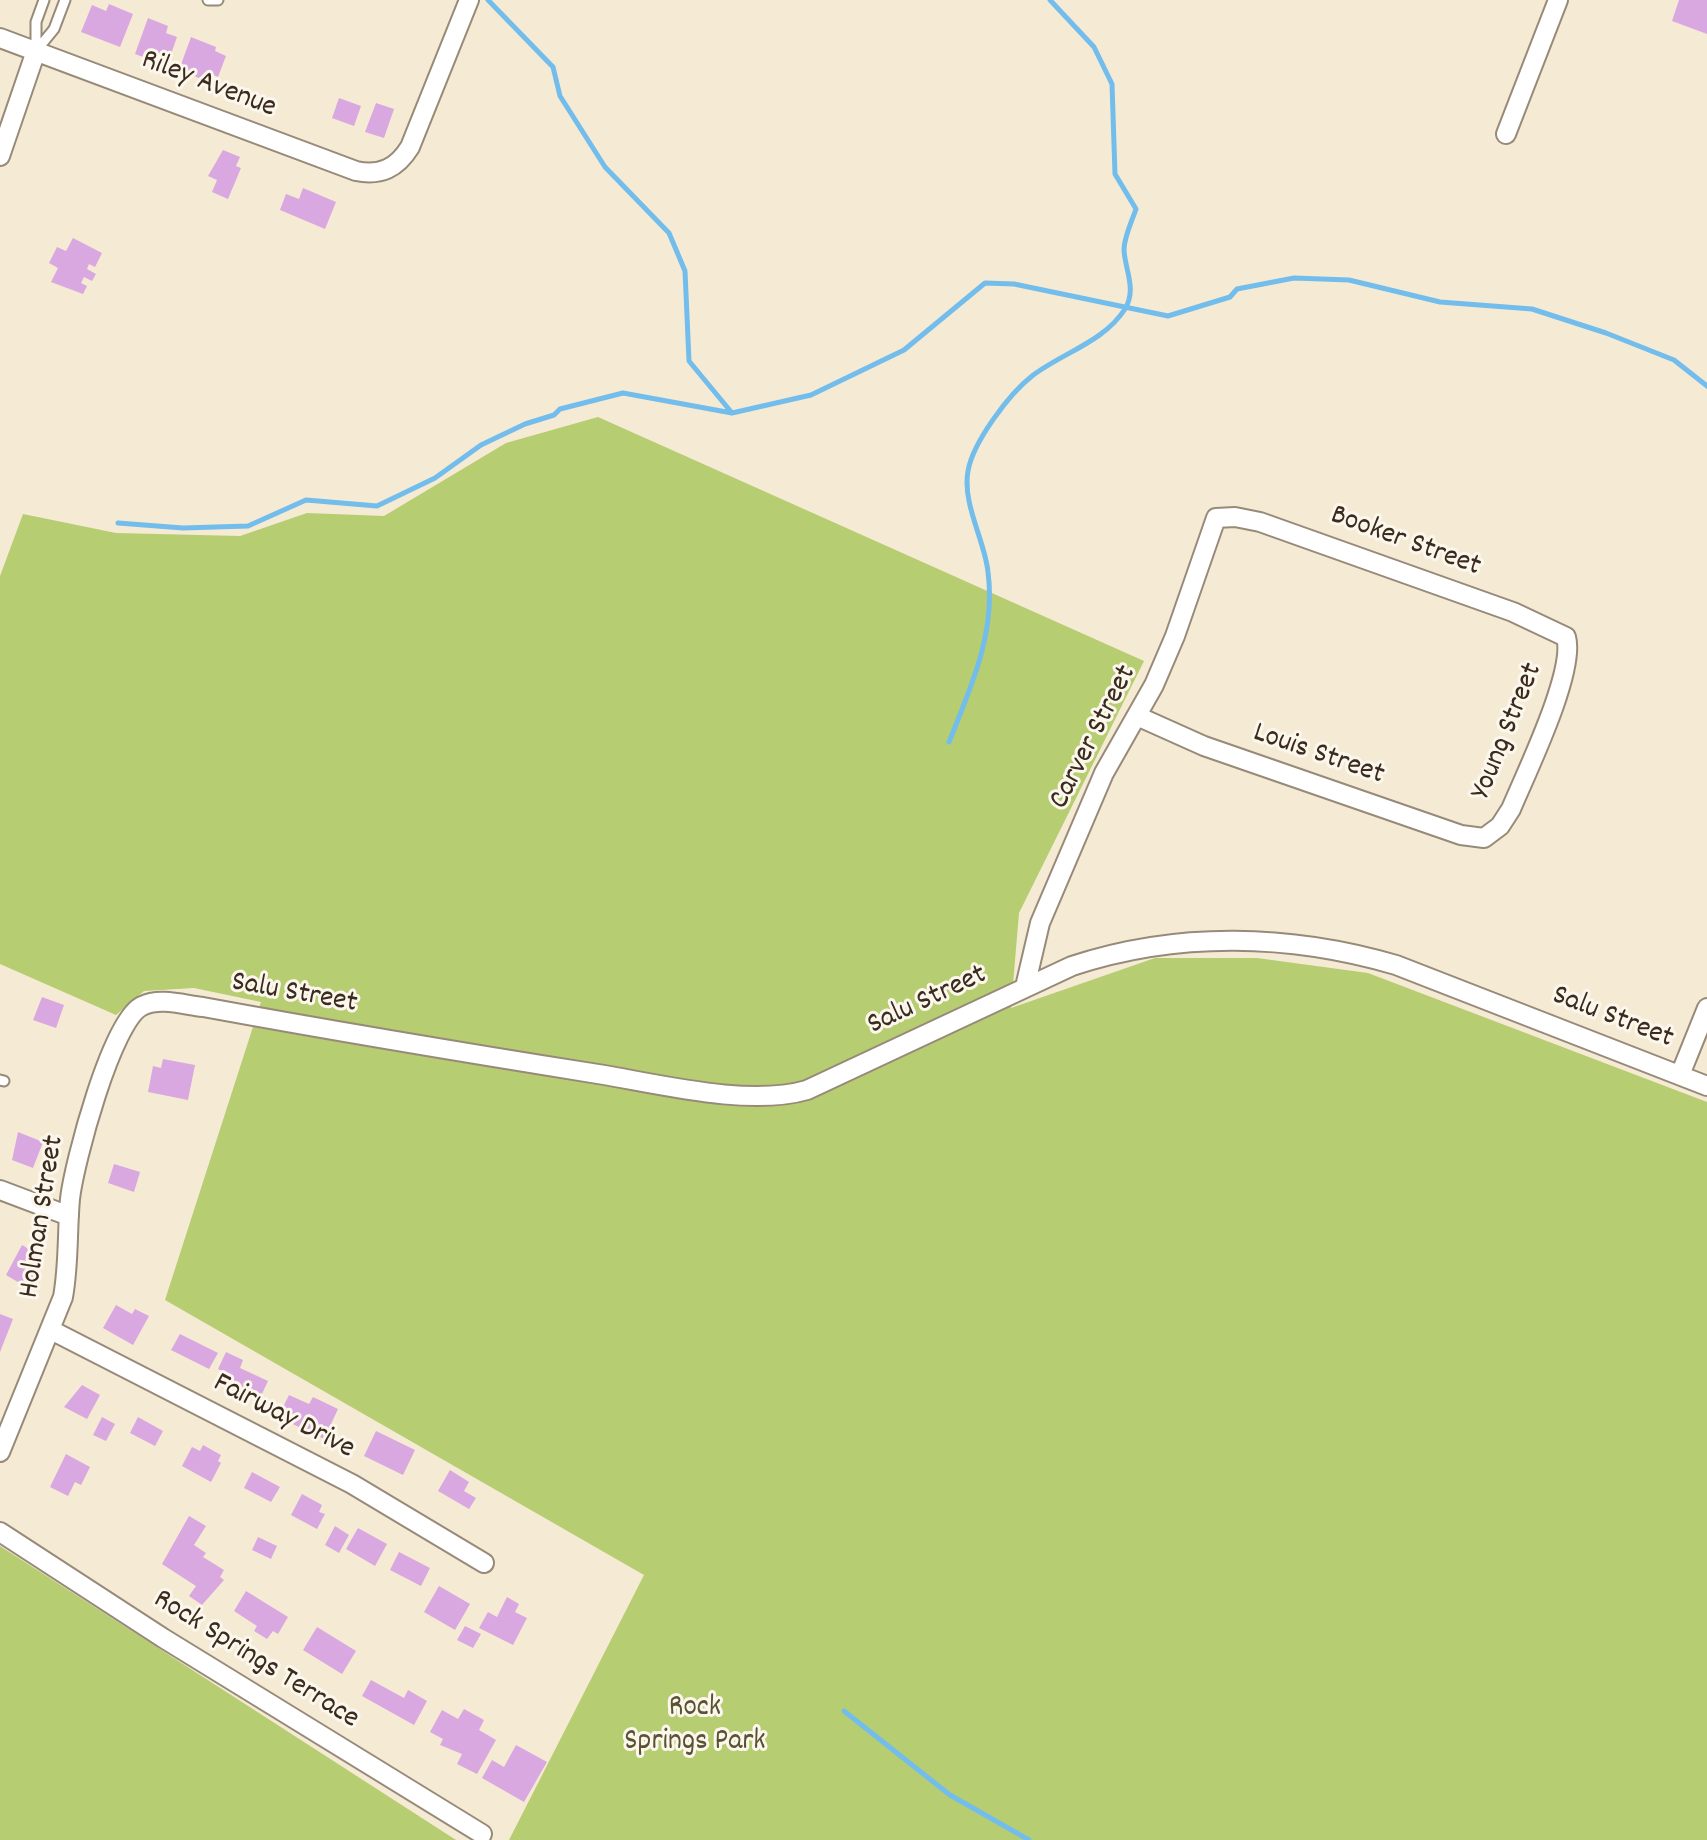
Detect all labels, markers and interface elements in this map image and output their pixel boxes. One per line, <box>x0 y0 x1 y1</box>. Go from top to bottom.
street label: Riley Avenue <box>135 44 281 128</box>
street label: Booker Street <box>1325 499 1485 587</box>
street label: Young Street <box>1465 658 1553 806</box>
street label: Carver Street <box>1043 660 1147 816</box>
street label: Louis Street <box>1248 717 1388 795</box>
street label: Salu Street <box>863 959 993 1045</box>
street label: Salu Street <box>228 966 360 1024</box>
street label: Salu Street <box>1546 979 1678 1059</box>
street label: Holman Street <box>13 1133 75 1301</box>
street label: Fairway Drive <box>206 1367 360 1469</box>
street label: Rock Springs Terrace <box>145 1583 365 1739</box>
park label: Rock Springs Park <box>624 1692 766 1762</box>

